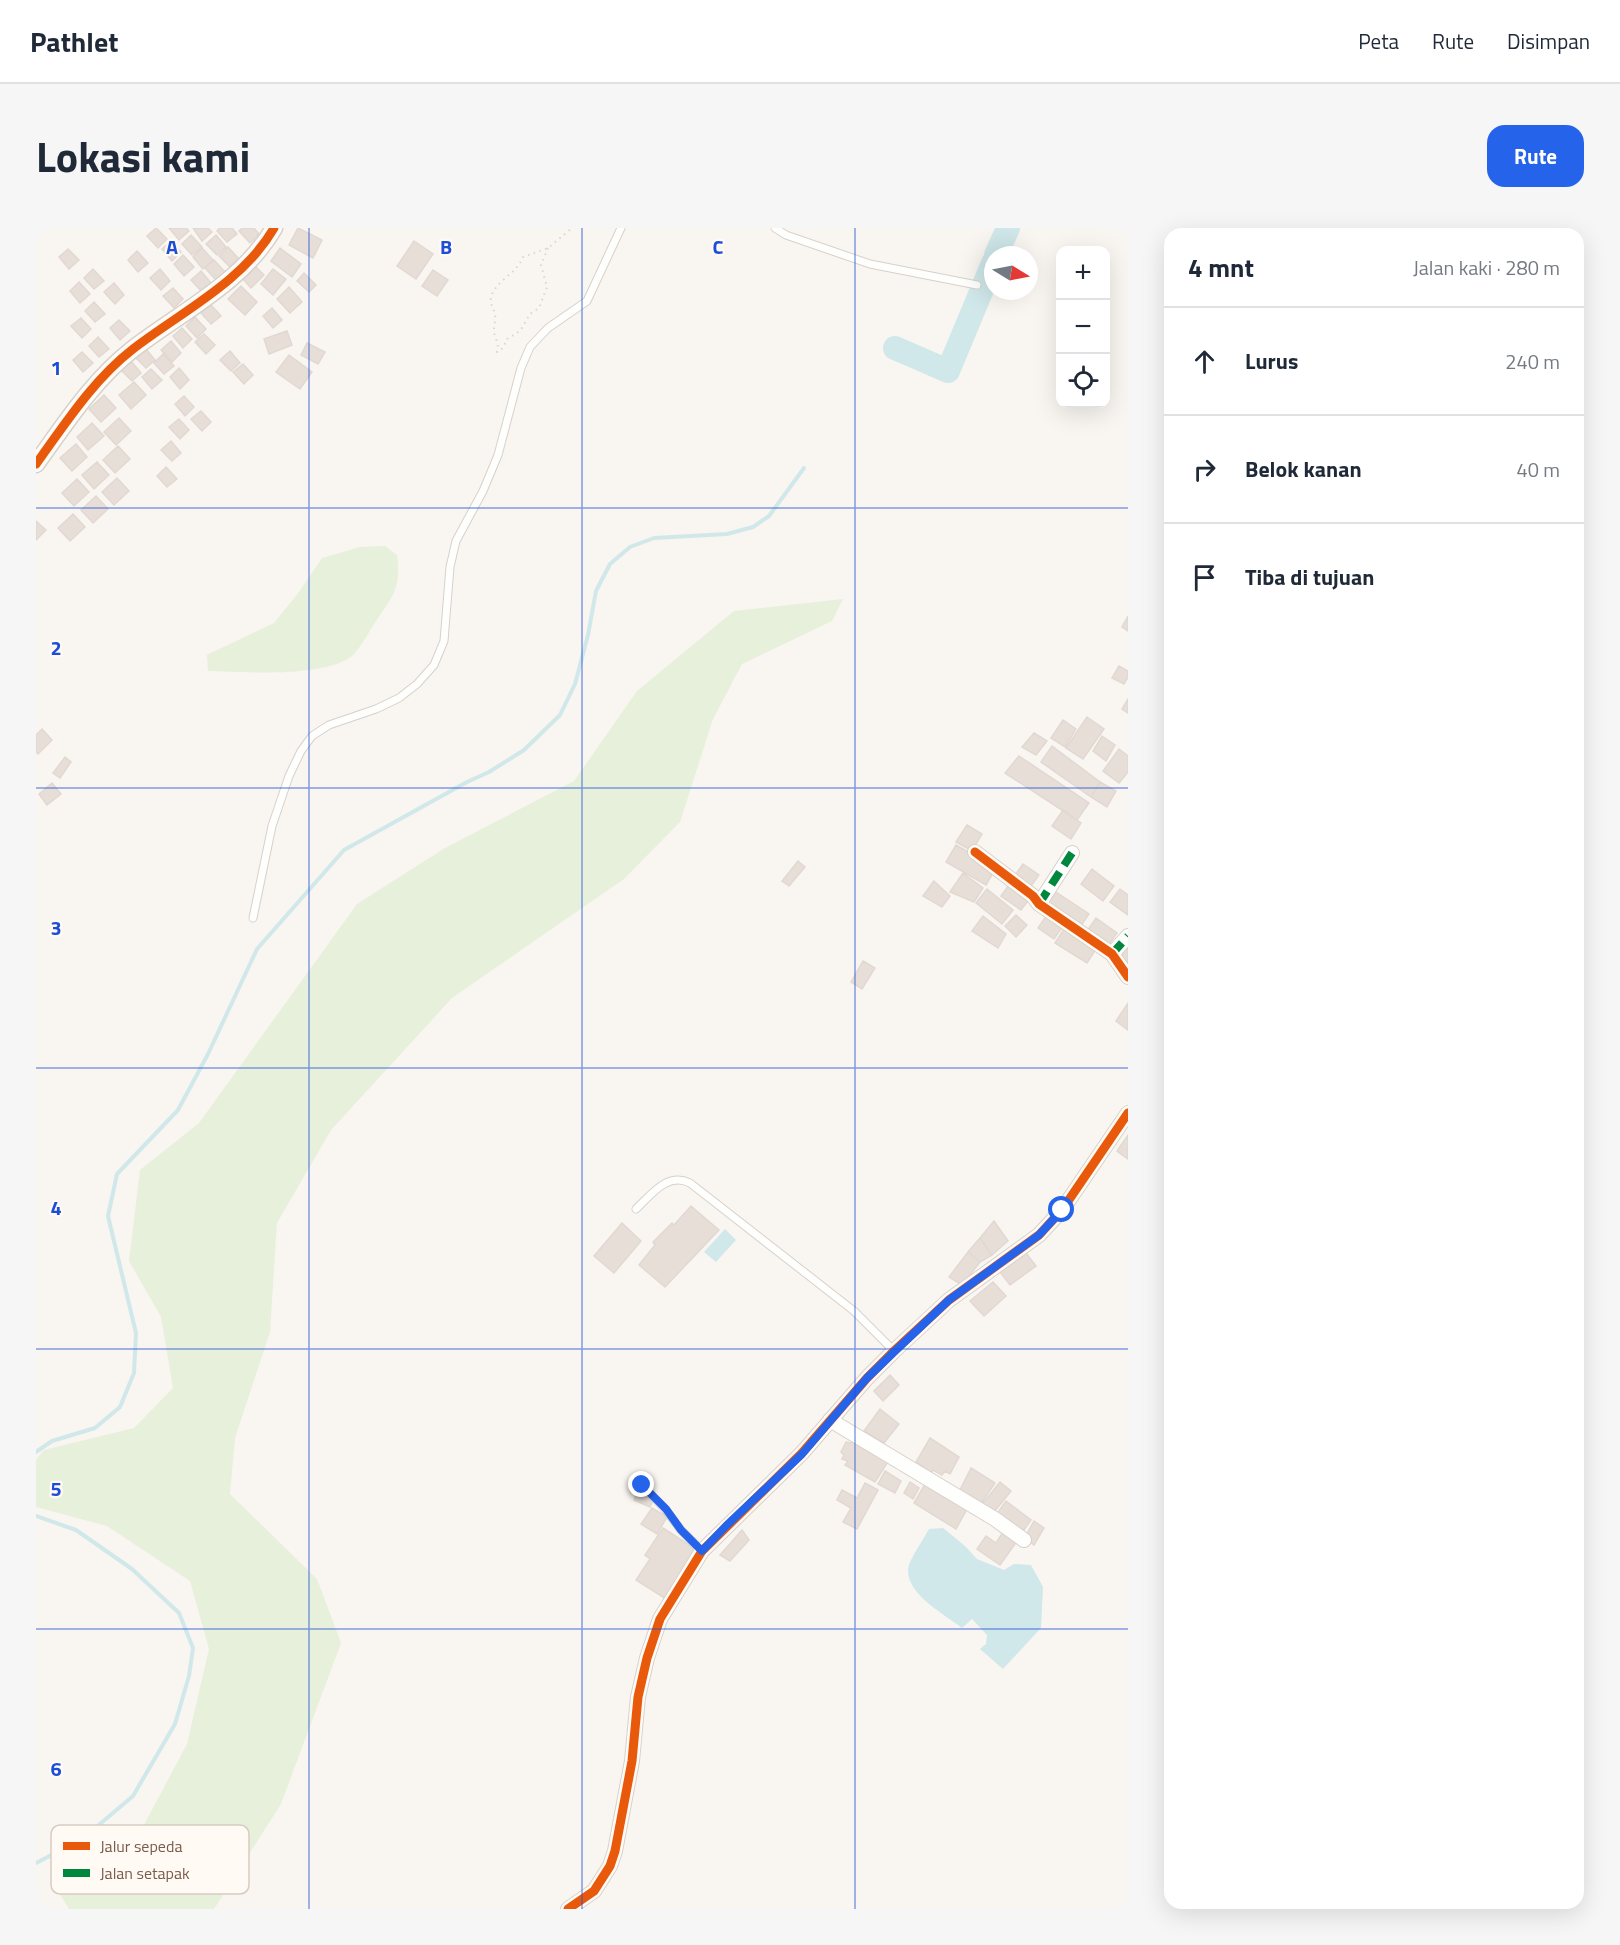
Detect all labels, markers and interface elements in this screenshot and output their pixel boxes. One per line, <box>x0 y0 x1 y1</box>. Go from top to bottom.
text: Pathlet <box>30 20 118 63</box>
text: Peta <box>1358 25 1399 57</box>
text: Rute <box>1432 25 1474 57</box>
text: Disimpan <box>1507 25 1590 57</box>
text: Lokasi kami <box>36 124 250 188</box>
button: Rute <box>1487 125 1584 187</box>
text: A <box>166 231 178 262</box>
text: B <box>440 231 452 262</box>
text: C <box>713 231 724 262</box>
north arrow <box>984 246 1038 300</box>
map controls <box>1056 246 1110 408</box>
button: + <box>1056 246 1110 300</box>
text: 4 mnt <box>1188 248 1254 287</box>
text: Jalan kaki · 280 m <box>1413 252 1560 283</box>
button: − <box>1056 300 1110 354</box>
text: Lurus <box>1245 344 1298 378</box>
icon: ahead <box>1188 345 1221 378</box>
text: 240 m <box>1505 346 1560 377</box>
text: 1 <box>50 352 62 383</box>
button: locate <box>1056 354 1110 408</box>
text: Belok kanan <box>1245 452 1362 486</box>
icon: right <box>1188 453 1221 486</box>
text: 40 m <box>1516 454 1560 485</box>
text: Tiba di tujuan <box>1245 560 1374 594</box>
icon: arrive <box>1188 561 1221 594</box>
text: 2 <box>50 632 62 663</box>
text: 3 <box>50 912 62 943</box>
text: 4 <box>50 1192 62 1223</box>
route start <box>1048 1196 1074 1222</box>
route end <box>628 1471 654 1497</box>
text: 5 <box>50 1473 62 1504</box>
text: 6 <box>50 1753 62 1784</box>
legend <box>51 1825 249 1894</box>
text: Jalur sepeda <box>100 1834 182 1858</box>
text: Jalan setapak <box>100 1861 190 1885</box>

